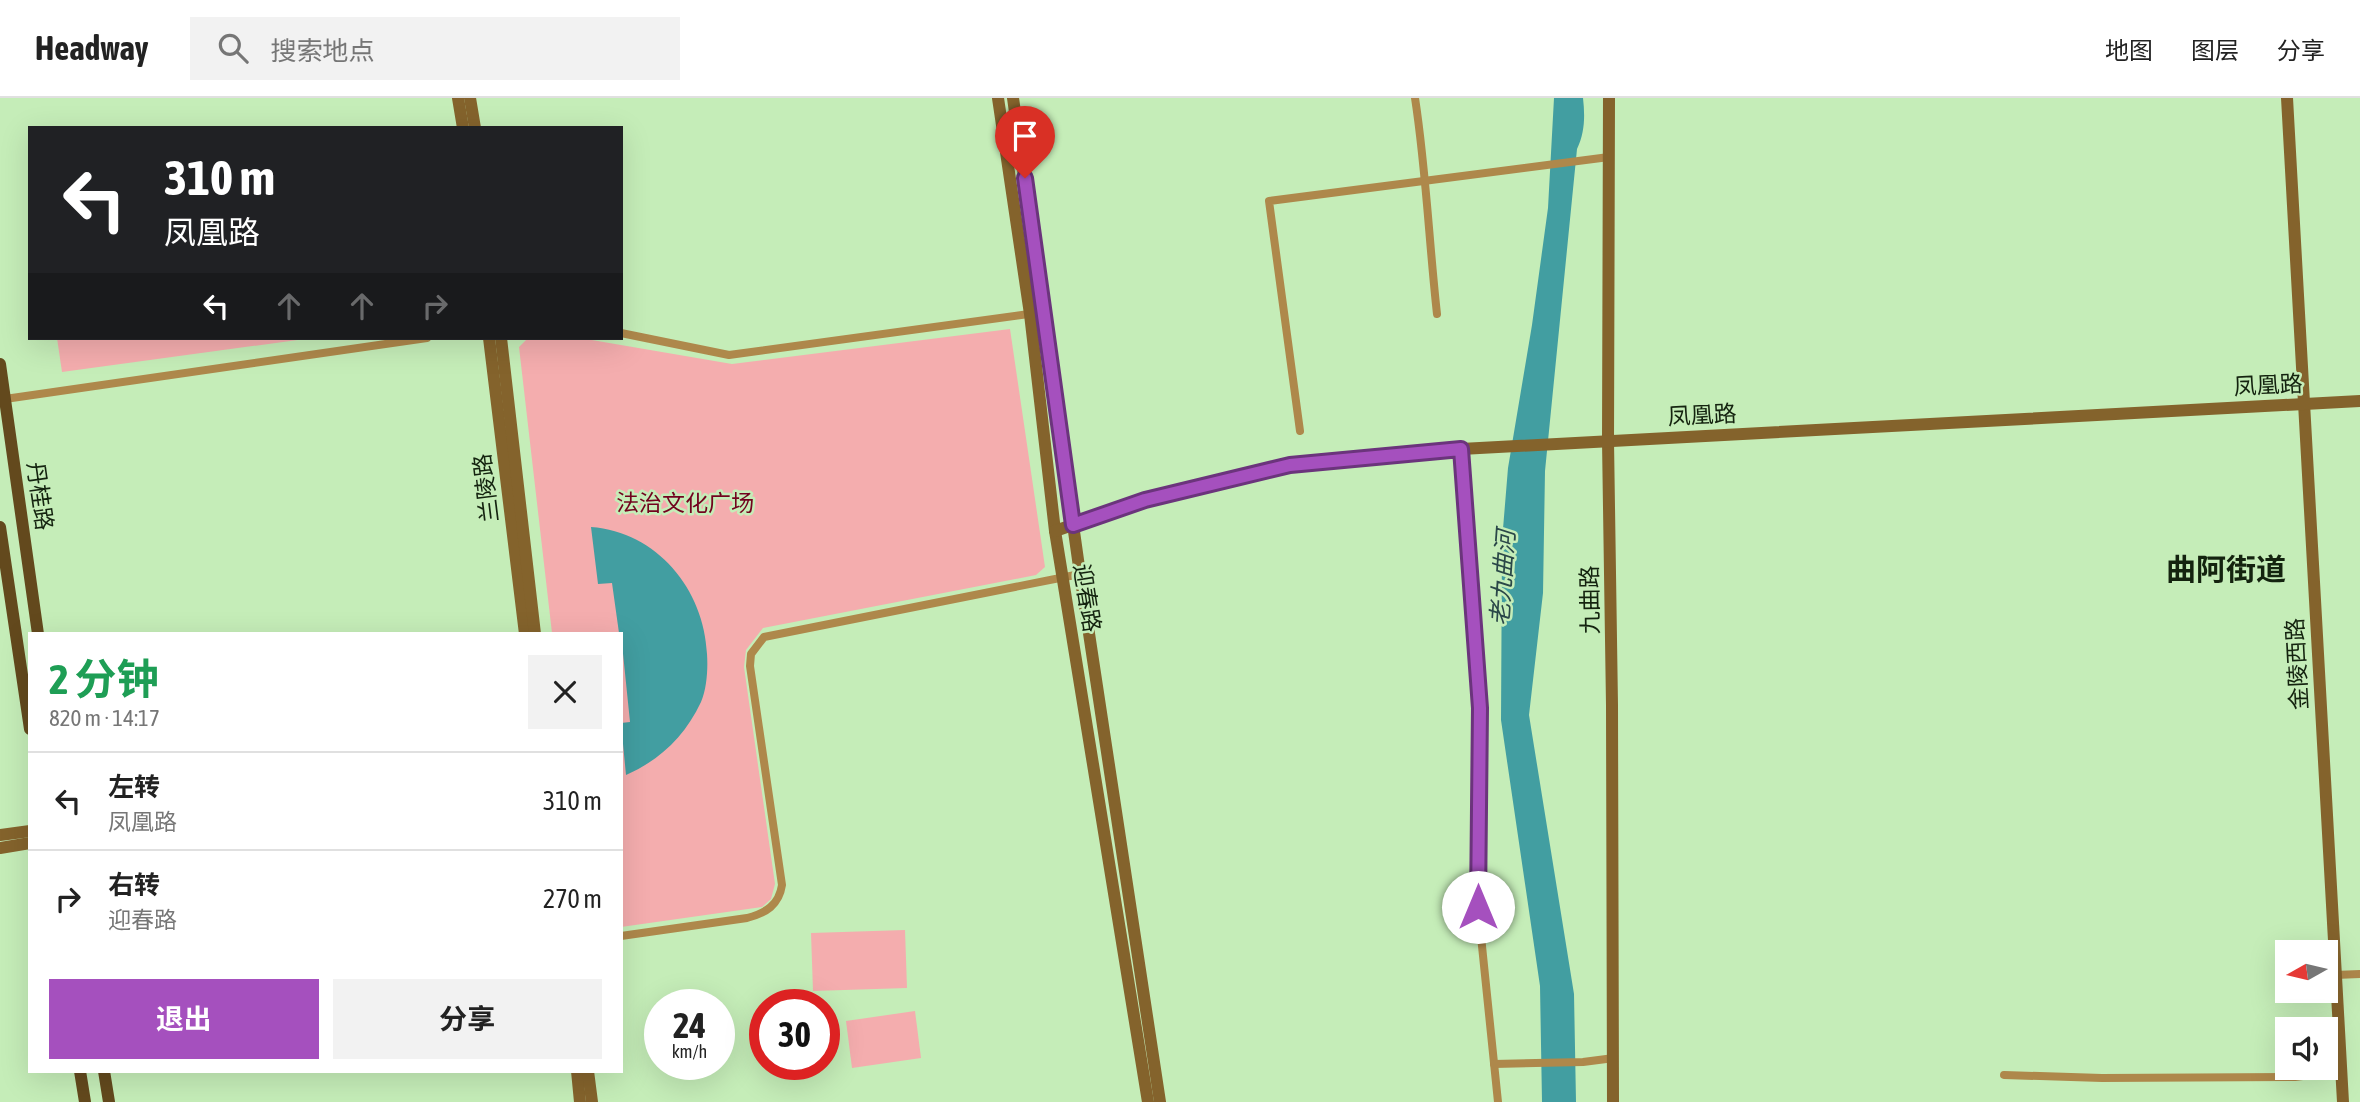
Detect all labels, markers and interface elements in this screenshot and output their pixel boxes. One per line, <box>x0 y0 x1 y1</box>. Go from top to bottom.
search box <box>190 17 680 80</box>
text: Headway <box>35 29 148 67</box>
icon: search <box>214 29 252 67</box>
text: 搜索地点 <box>270 36 374 66</box>
text: 地图 <box>2105 37 2153 64</box>
text: 图层 <box>2191 37 2239 64</box>
text: 分享 <box>2277 37 2325 64</box>
pin <box>995 106 1055 178</box>
icon: arrive <box>1006 117 1044 155</box>
text: 310 m <box>164 149 275 205</box>
icon: left <box>49 154 140 245</box>
text: 凤凰路 <box>164 214 260 251</box>
icon: left <box>197 287 235 325</box>
icon: ahead <box>270 287 308 325</box>
icon: ahead <box>343 287 381 325</box>
icon: right <box>416 287 454 325</box>
street label: 凤凰路 <box>2233 370 2303 400</box>
street label: 凤凰路 <box>1667 400 1737 430</box>
street label: 兰陵路 <box>469 452 503 524</box>
street label: 丹桂路 <box>22 460 58 532</box>
park label: 法治文化广场 <box>616 490 754 516</box>
water label: 老九曲河 <box>1486 525 1520 627</box>
district label: 曲阿街道 <box>2166 552 2286 586</box>
street label: 迎春路 <box>1069 562 1105 634</box>
street label: 九曲路 <box>1576 565 1604 635</box>
street label: 金陵西路 <box>2282 617 2312 711</box>
text: 2 分钟 <box>49 655 159 703</box>
button: close <box>528 655 602 729</box>
text: 820 m · 14:17 <box>49 705 160 731</box>
text: 左转 <box>108 772 160 802</box>
icon: left <box>49 782 87 820</box>
text: 310 m <box>543 786 602 816</box>
text: 凤凰路 <box>108 809 177 835</box>
text: 右转 <box>108 870 160 900</box>
position arrow <box>1441 870 1515 944</box>
icon: right <box>49 880 87 918</box>
text: 270 m <box>543 884 602 914</box>
text: 迎春路 <box>108 907 177 933</box>
north arrow <box>2275 940 2338 1003</box>
map controls <box>2275 940 2338 1080</box>
button: 退出 <box>49 979 319 1059</box>
button: 分享 <box>333 979 602 1059</box>
speed limit sign: 30 <box>749 989 840 1080</box>
text: 24 <box>673 1005 706 1045</box>
button: sound <box>2275 1017 2338 1080</box>
text: km/h <box>672 1041 707 1062</box>

